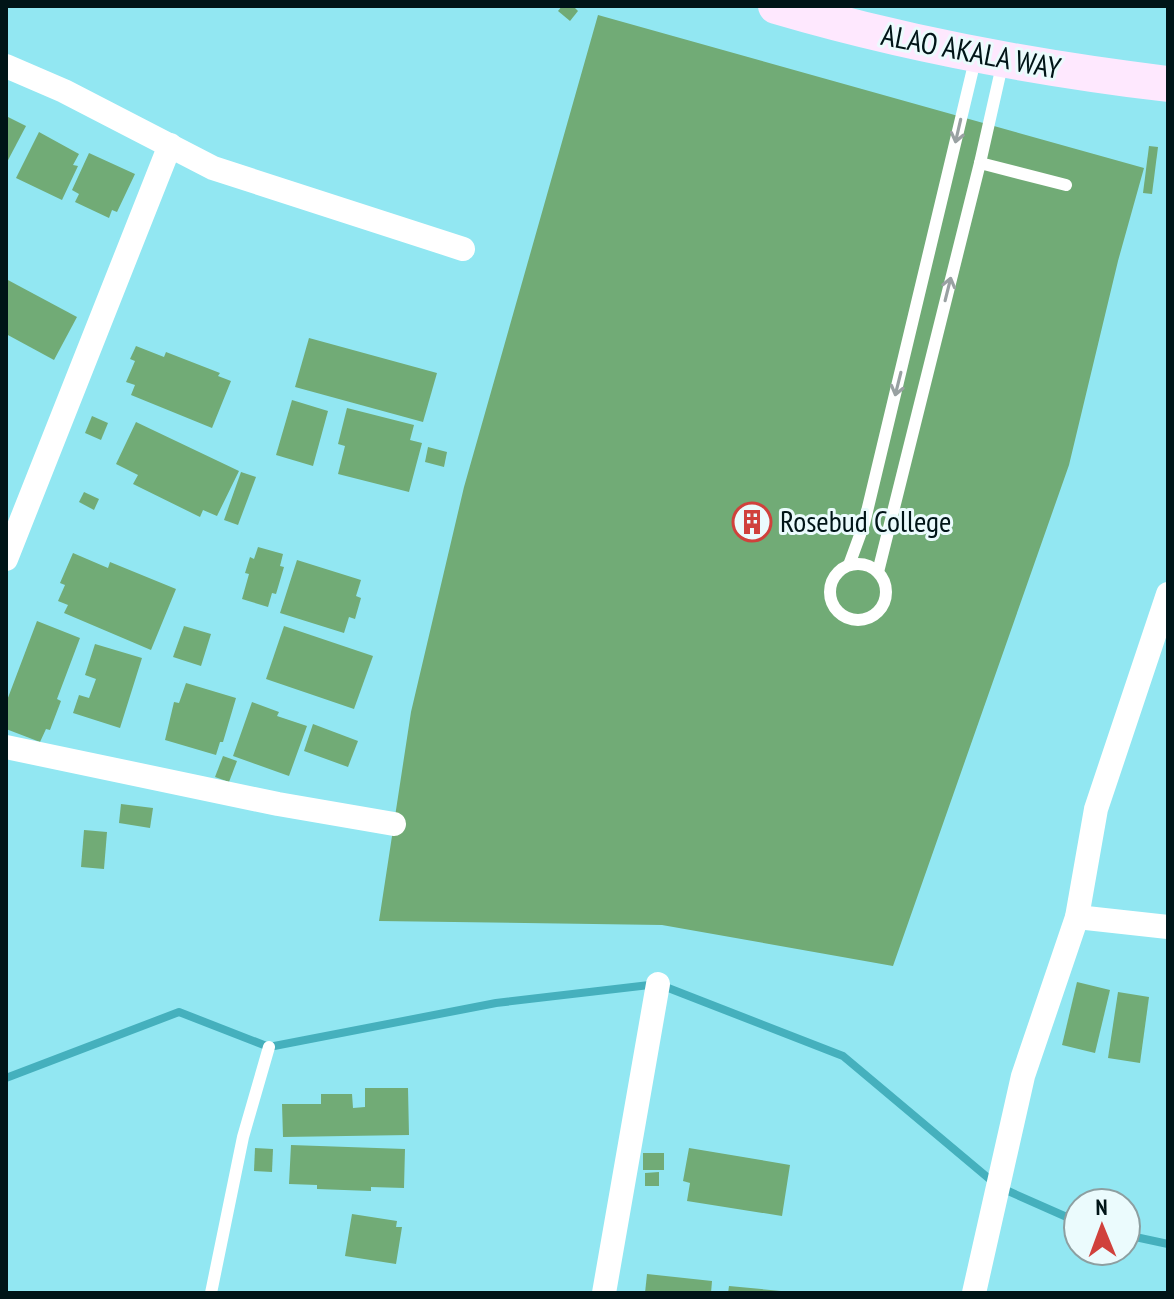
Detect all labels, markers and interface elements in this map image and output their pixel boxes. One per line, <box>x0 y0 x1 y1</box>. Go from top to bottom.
street label: ALAO AKALA WAY <box>878 14 1065 87</box>
one-way arrow <box>950 117 965 143</box>
one-way arrow <box>942 277 957 303</box>
one-way arrow <box>890 370 905 396</box>
building icon: Rosebud College <box>731 501 773 543</box>
place label: Rosebud College <box>780 501 951 540</box>
north arrow <box>1062 1187 1142 1267</box>
text: N <box>1095 1193 1108 1221</box>

